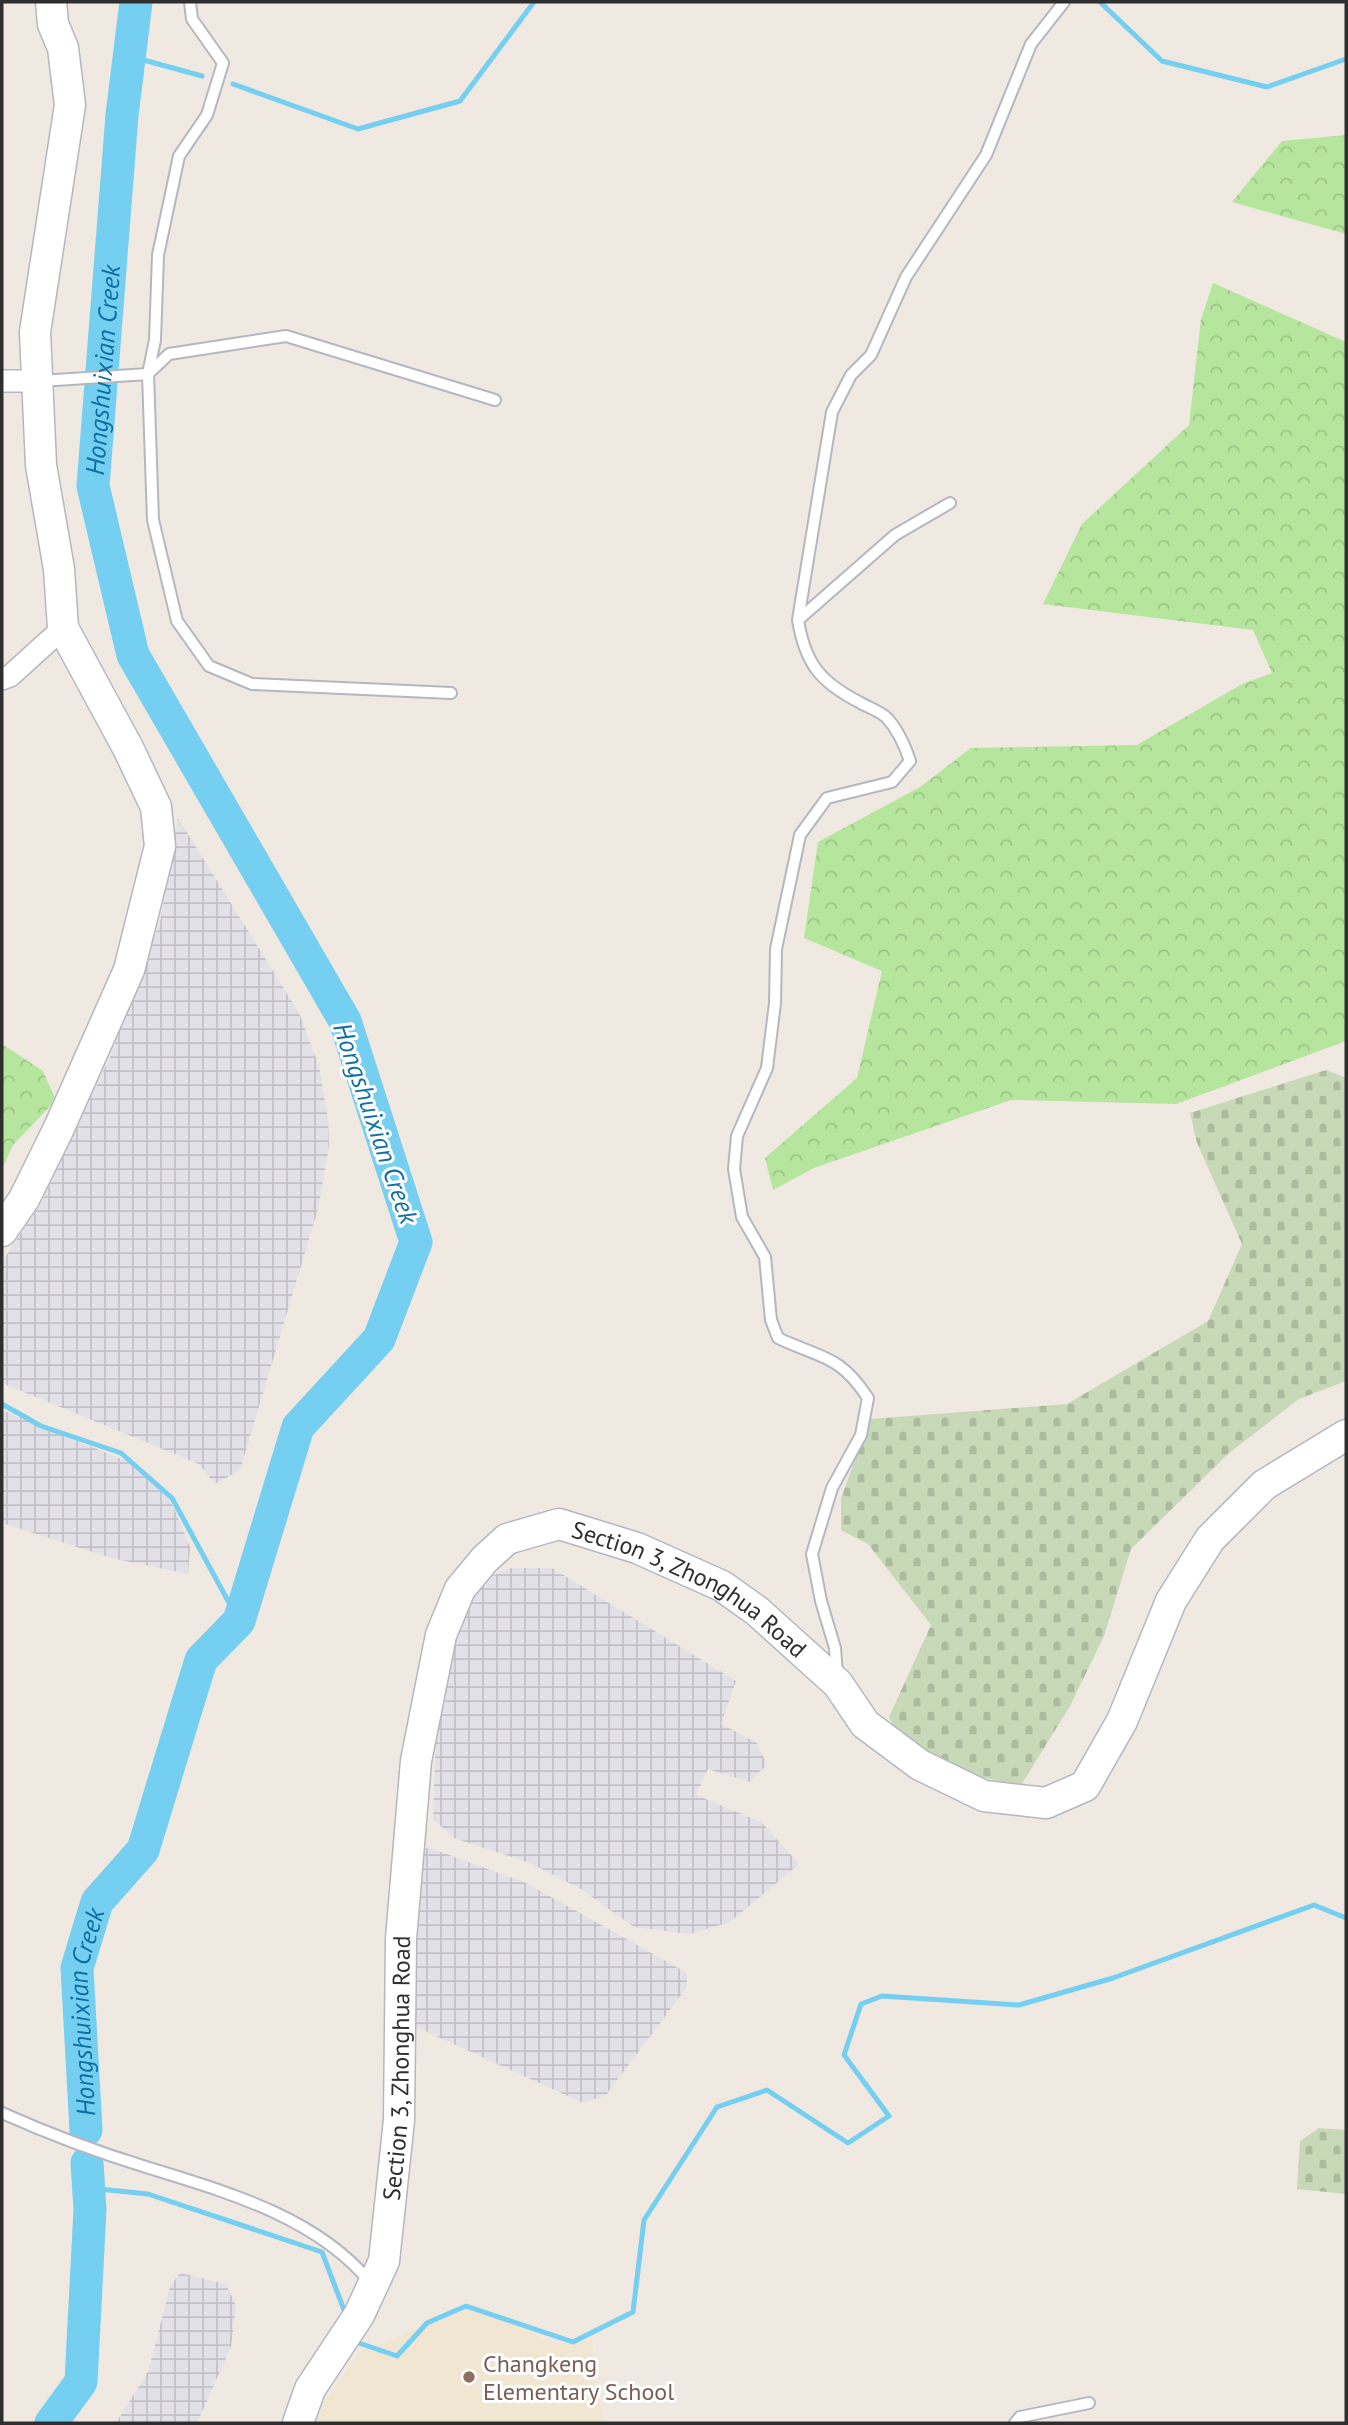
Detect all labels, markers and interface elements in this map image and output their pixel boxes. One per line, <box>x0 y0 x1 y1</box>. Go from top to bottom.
water label: Hongshuixian Creek <box>77 262 127 476</box>
water label: Hongshuixian Creek <box>326 1018 426 1229</box>
street label: Section 3, Zhonghua Road <box>568 1513 814 1664</box>
water label: Hongshuixian Creek <box>60 1903 111 2117</box>
street label: Section 3, Zhonghua Road <box>375 1935 417 2202</box>
place label: Changkeng Elementary School <box>483 2348 674 2407</box>
marker: Changkeng Elementary School <box>461 2369 477 2385</box>

